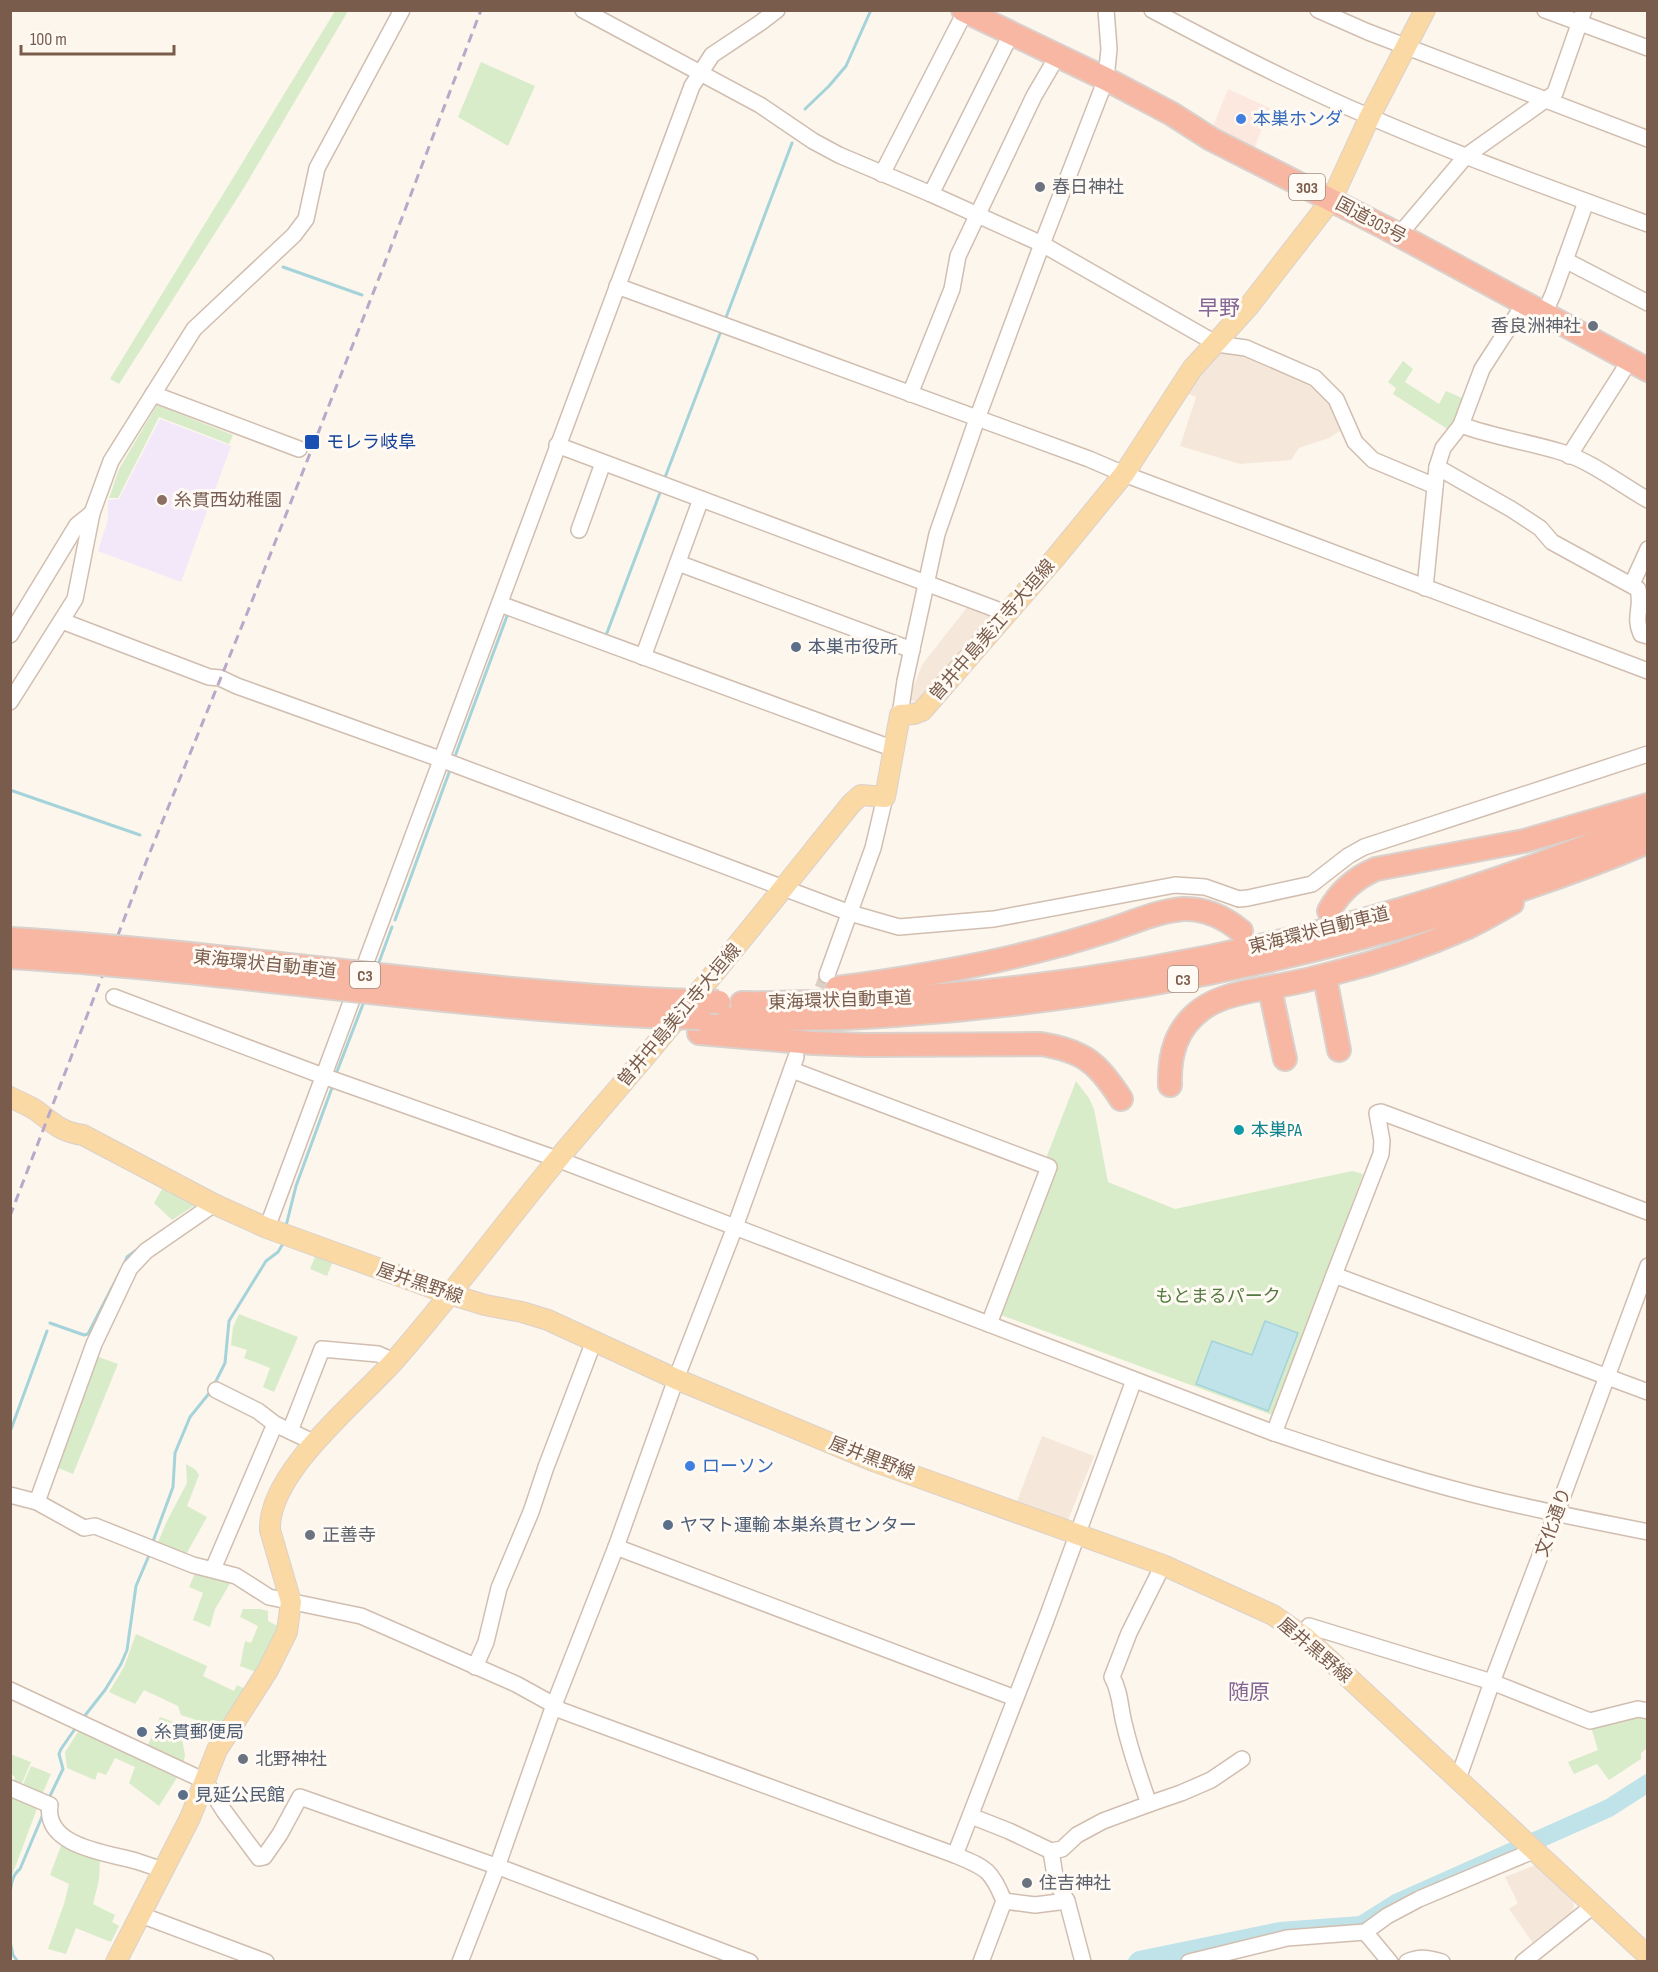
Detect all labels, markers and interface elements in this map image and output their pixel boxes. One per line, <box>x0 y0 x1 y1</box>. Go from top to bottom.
scale bar <box>21 18 174 56</box>
text: 100 m <box>30 29 67 50</box>
place label: 本巣ホンダ <box>1253 109 1343 130</box>
marker: 本巣ホンダ <box>1234 112 1248 126</box>
road number: 303 <box>1289 174 1325 200</box>
place label: 春日神社 <box>1052 177 1124 198</box>
marker: 春日神社 <box>1033 180 1047 194</box>
street label: 国道303号 <box>1332 193 1410 248</box>
district label: 早野 <box>1198 296 1240 321</box>
place label: 香良洲神社 <box>1491 316 1581 337</box>
marker: 香良洲神社 <box>1586 319 1600 333</box>
place label: モレラ岐阜 <box>326 432 416 453</box>
marker: モレラ岐阜 <box>303 433 321 451</box>
place label: 糸貫西幼稚園 <box>174 490 282 511</box>
marker: 糸貫西幼稚園 <box>155 493 169 507</box>
street label: 曽井中島美江寺大垣線 <box>925 556 1059 705</box>
place label: 本巣市役所 <box>808 637 898 658</box>
marker: 本巣市役所 <box>789 640 803 654</box>
street label: 東海環状自動車道 <box>1247 903 1392 958</box>
street label: 曽井中島美江寺大垣線 <box>613 940 745 1091</box>
street label: 東海環状自動車道 <box>192 947 338 982</box>
road number: C3 <box>350 962 380 988</box>
road number: C3 <box>1168 966 1198 992</box>
street label: 東海環状自動車道 <box>768 987 912 1014</box>
place label: 本巣PA <box>1251 1120 1302 1141</box>
marker: 本巣PA <box>1232 1123 1246 1137</box>
street label: 屋井黒野線 <box>374 1259 466 1308</box>
park label: もとまるパーク <box>1155 1286 1281 1307</box>
street label: 屋井黒野線 <box>826 1433 918 1484</box>
place label: ローソン <box>702 1456 774 1477</box>
marker: ローソン <box>683 1459 697 1473</box>
street label: 文化通り <box>1531 1485 1576 1560</box>
place label: ヤマト運輸 本巣糸貫センター <box>680 1515 917 1536</box>
marker: ヤマト運輸 本巣糸貫センター <box>661 1518 675 1532</box>
place label: 正善寺 <box>322 1525 376 1546</box>
marker: 正善寺 <box>303 1528 317 1542</box>
street label: 屋井黒野線 <box>1273 1613 1356 1687</box>
district label: 随原 <box>1228 1680 1270 1705</box>
place label: 糸貫郵便局 <box>154 1722 244 1743</box>
marker: 糸貫郵便局 <box>135 1725 149 1739</box>
place label: 北野神社 <box>255 1749 327 1770</box>
marker: 北野神社 <box>236 1752 250 1766</box>
place label: 見延公民館 <box>195 1785 285 1806</box>
marker: 見延公民館 <box>176 1788 190 1802</box>
place label: 住吉神社 <box>1039 1873 1111 1894</box>
marker: 住吉神社 <box>1020 1876 1034 1890</box>

